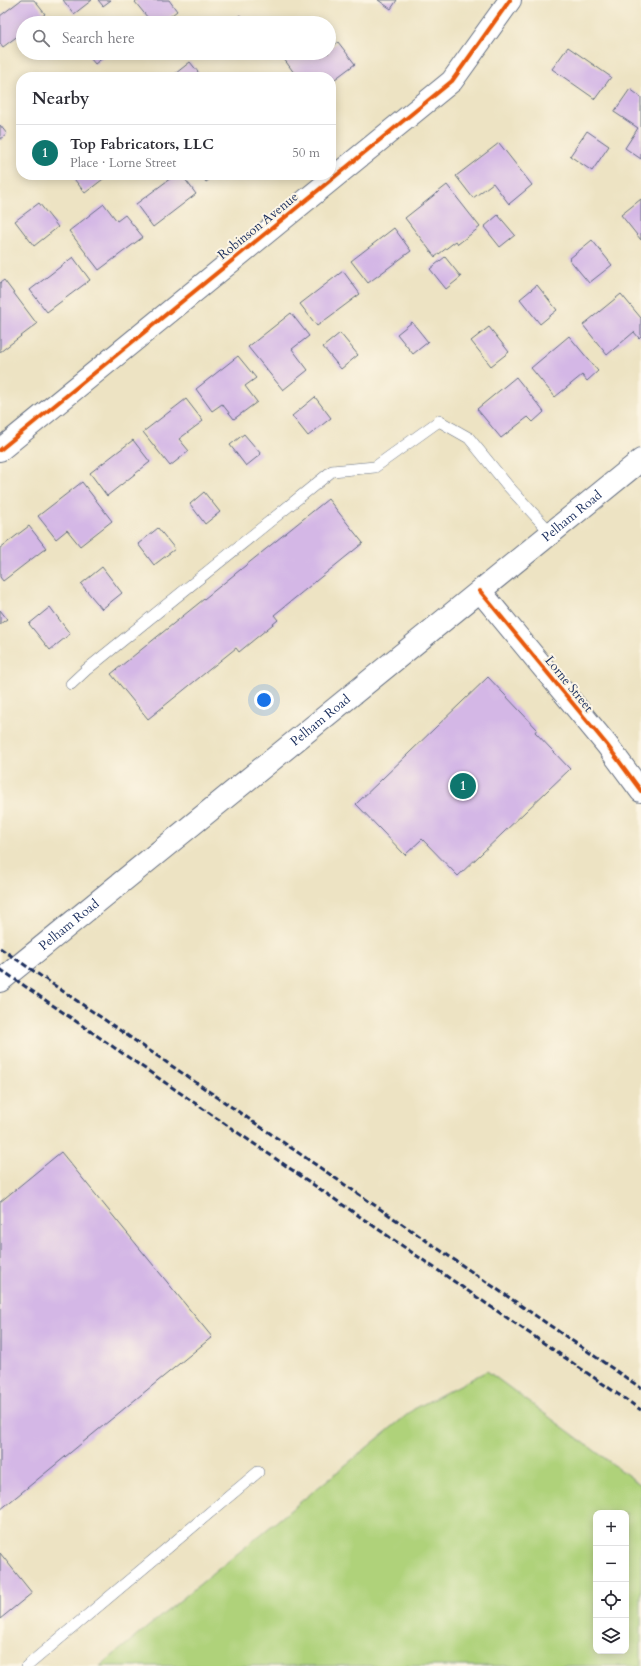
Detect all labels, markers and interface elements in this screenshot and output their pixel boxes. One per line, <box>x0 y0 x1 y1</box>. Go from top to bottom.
search box <box>16 16 336 60</box>
icon: search <box>30 27 52 49</box>
text: Search here <box>62 28 135 48</box>
text: Nearby <box>32 87 89 110</box>
text: Top Fabricators, LLC <box>70 134 214 154</box>
text: 1 <box>42 144 48 162</box>
text: 50 m <box>292 144 320 162</box>
text: Place · Lorne Street <box>70 154 176 172</box>
street label: Robinson Avenue <box>214 188 302 264</box>
street label: Pelham Road <box>538 486 606 546</box>
street label: Lorne Street <box>541 652 597 716</box>
your location <box>254 690 274 710</box>
street label: Pelham Road <box>287 691 354 750</box>
pin: 1 <box>450 771 476 801</box>
street label: Pelham Road <box>35 895 103 955</box>
map controls <box>593 1510 629 1654</box>
button: + <box>593 1510 629 1546</box>
button: − <box>593 1546 629 1582</box>
button: locate <box>593 1582 629 1618</box>
button: layers <box>593 1618 629 1654</box>

